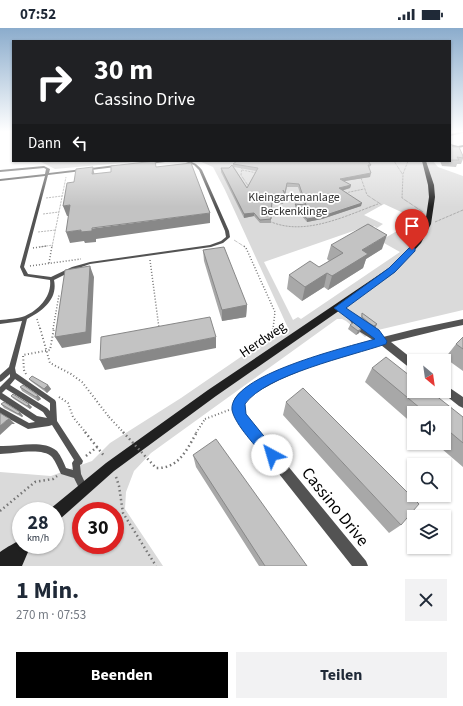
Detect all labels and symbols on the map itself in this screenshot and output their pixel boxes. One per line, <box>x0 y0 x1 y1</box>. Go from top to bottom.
park label: Kleingartenanlage Beckenklinge <box>248 189 340 220</box>
pin <box>395 209 429 250</box>
street label: Herdweg <box>236 317 290 363</box>
north arrow <box>407 354 451 398</box>
position arrow <box>251 434 293 476</box>
street label: Cassino Drive <box>296 462 374 552</box>
speed limit sign: 30 <box>72 502 124 554</box>

